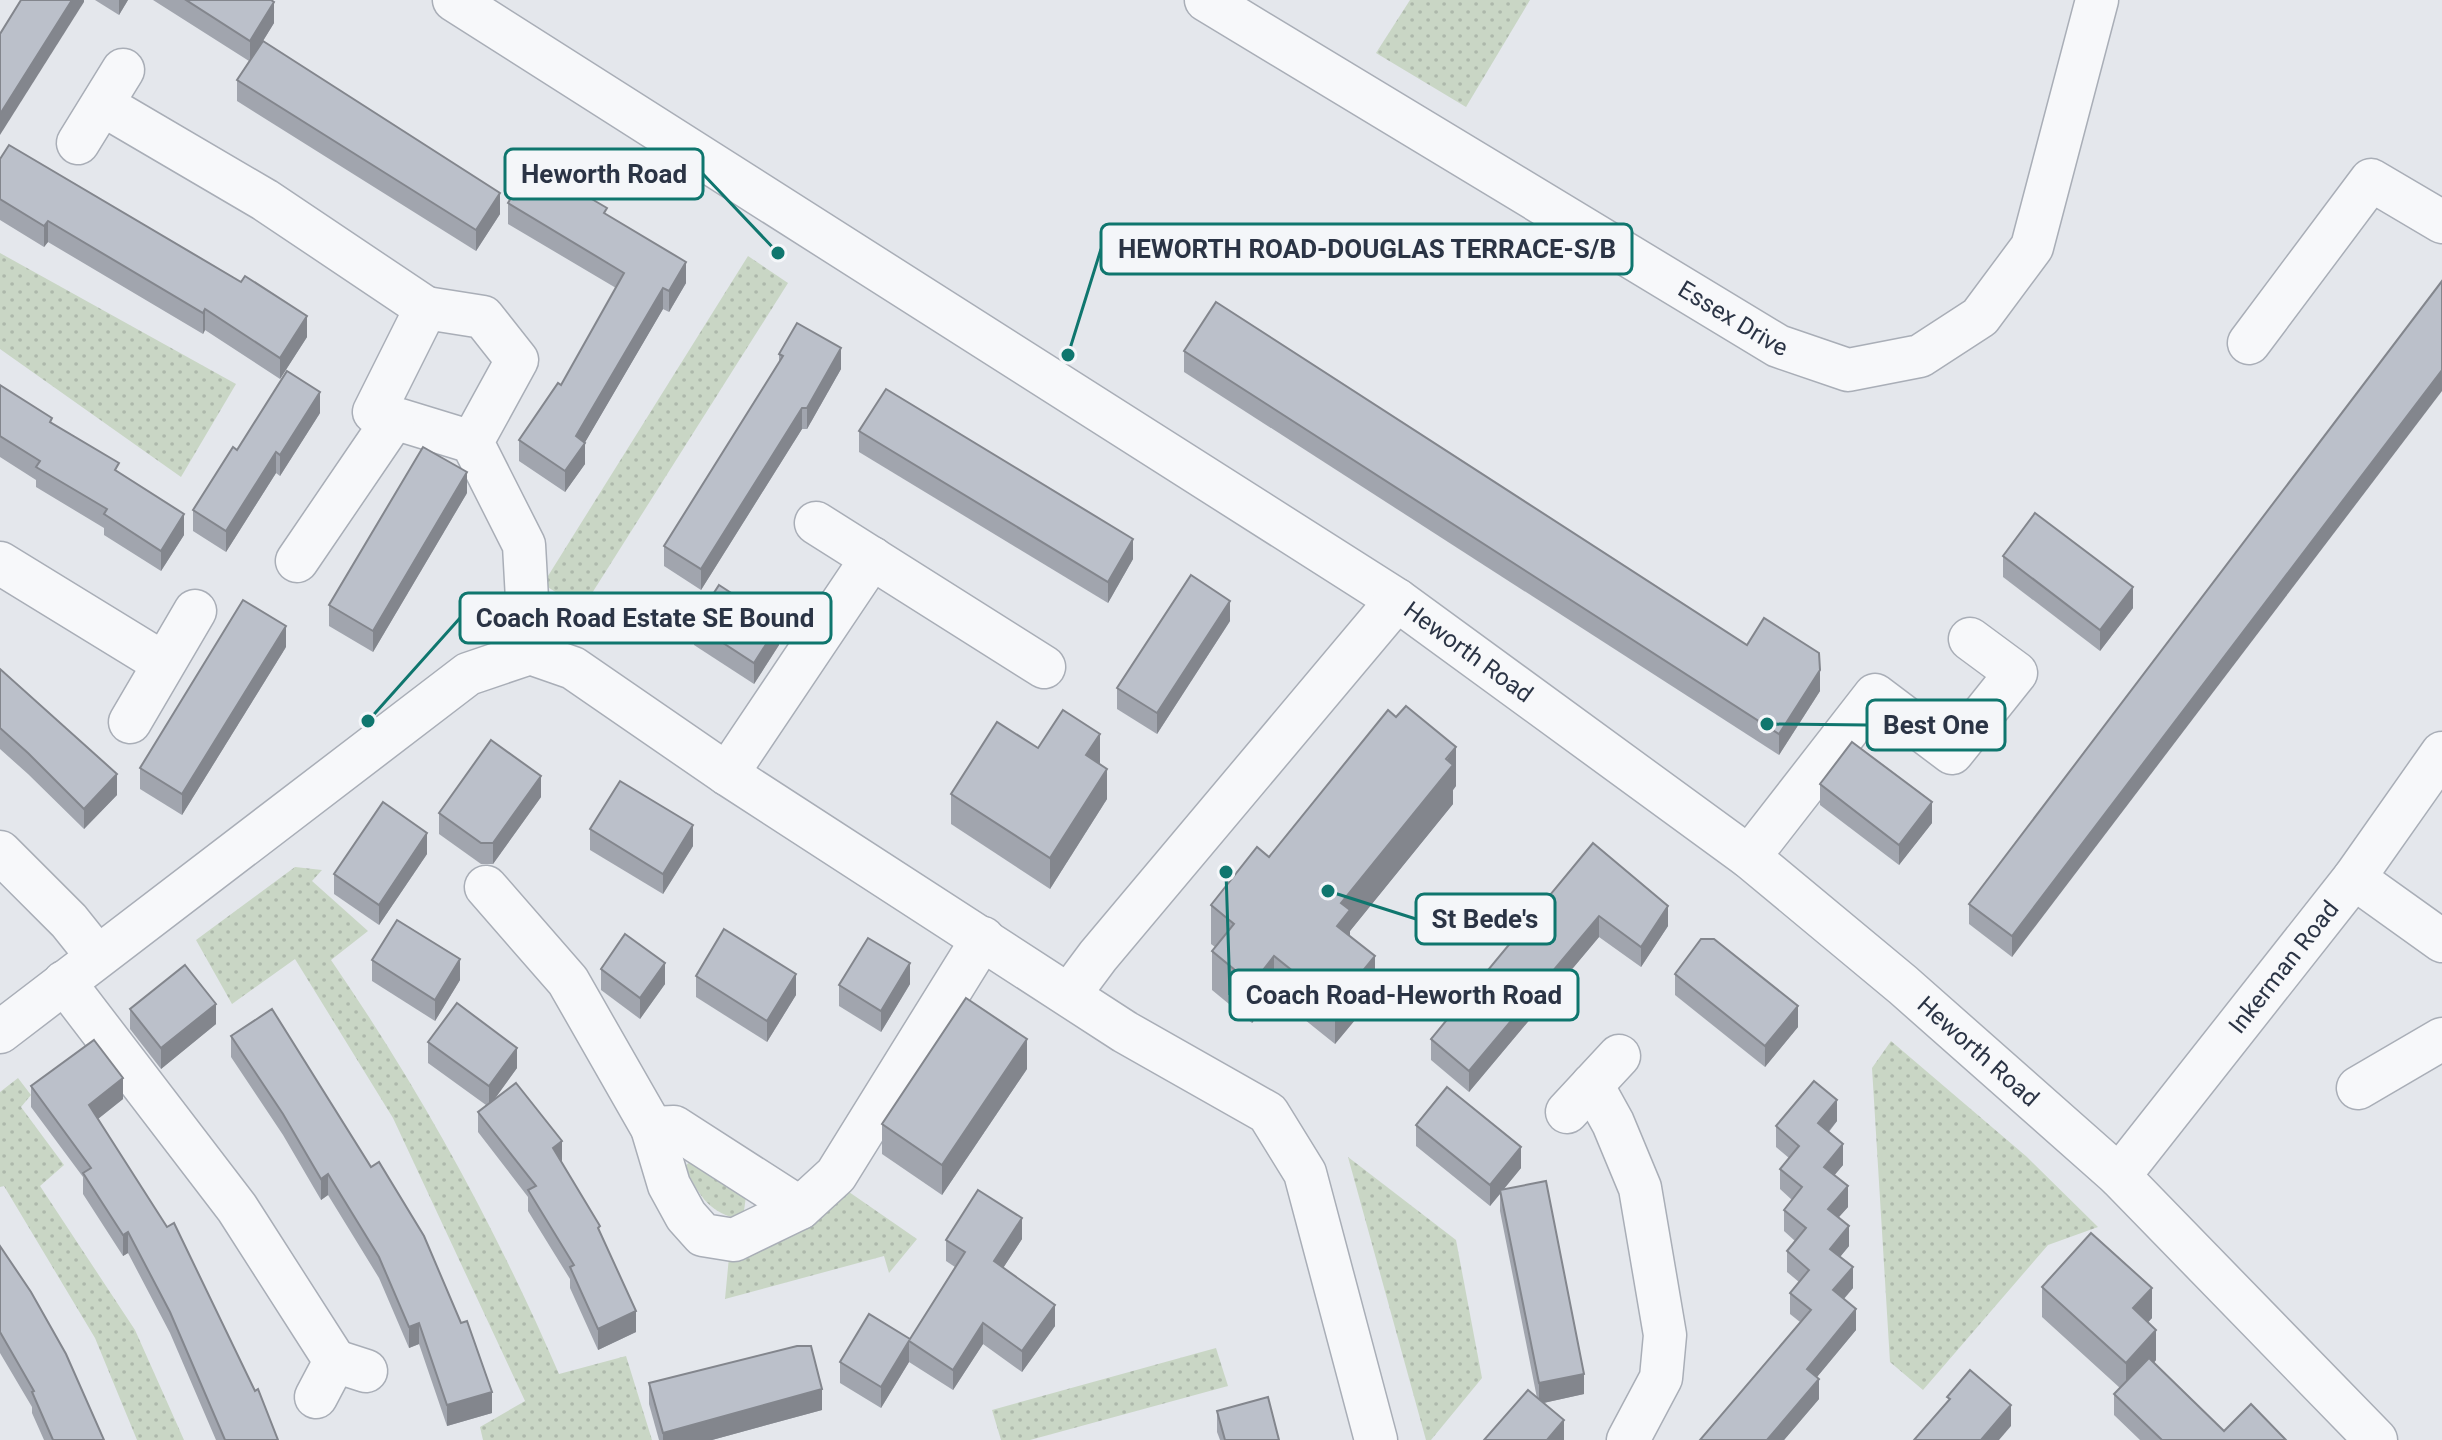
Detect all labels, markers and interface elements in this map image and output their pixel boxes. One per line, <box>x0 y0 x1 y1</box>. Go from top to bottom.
callout: Heworth Road <box>505 149 703 199</box>
text: Heworth Road <box>521 159 687 189</box>
callout: HEWORTH ROAD-DOUGLAS TERRACE-S/B <box>1101 224 1632 274</box>
text: HEWORTH ROAD-DOUGLAS TERRACE-S/B <box>1118 234 1616 264</box>
street label: Essex Drive <box>1673 275 1791 362</box>
callout: Coach Road Estate SE Bound <box>460 593 831 643</box>
street label: Heworth Road <box>1399 596 1538 708</box>
text: Coach Road Estate SE Bound <box>476 603 814 633</box>
callout: Best One <box>1867 700 2005 750</box>
text: Best One <box>1883 710 1989 740</box>
callout: St Bede's <box>1416 894 1555 944</box>
street label: Inkerman Road <box>2223 895 2345 1039</box>
text: St Bede's <box>1432 904 1538 934</box>
callout: Coach Road-Heworth Road <box>1230 970 1578 1020</box>
text: Coach Road-Heworth Road <box>1246 980 1562 1010</box>
street label: Heworth Road <box>1912 990 2044 1112</box>

